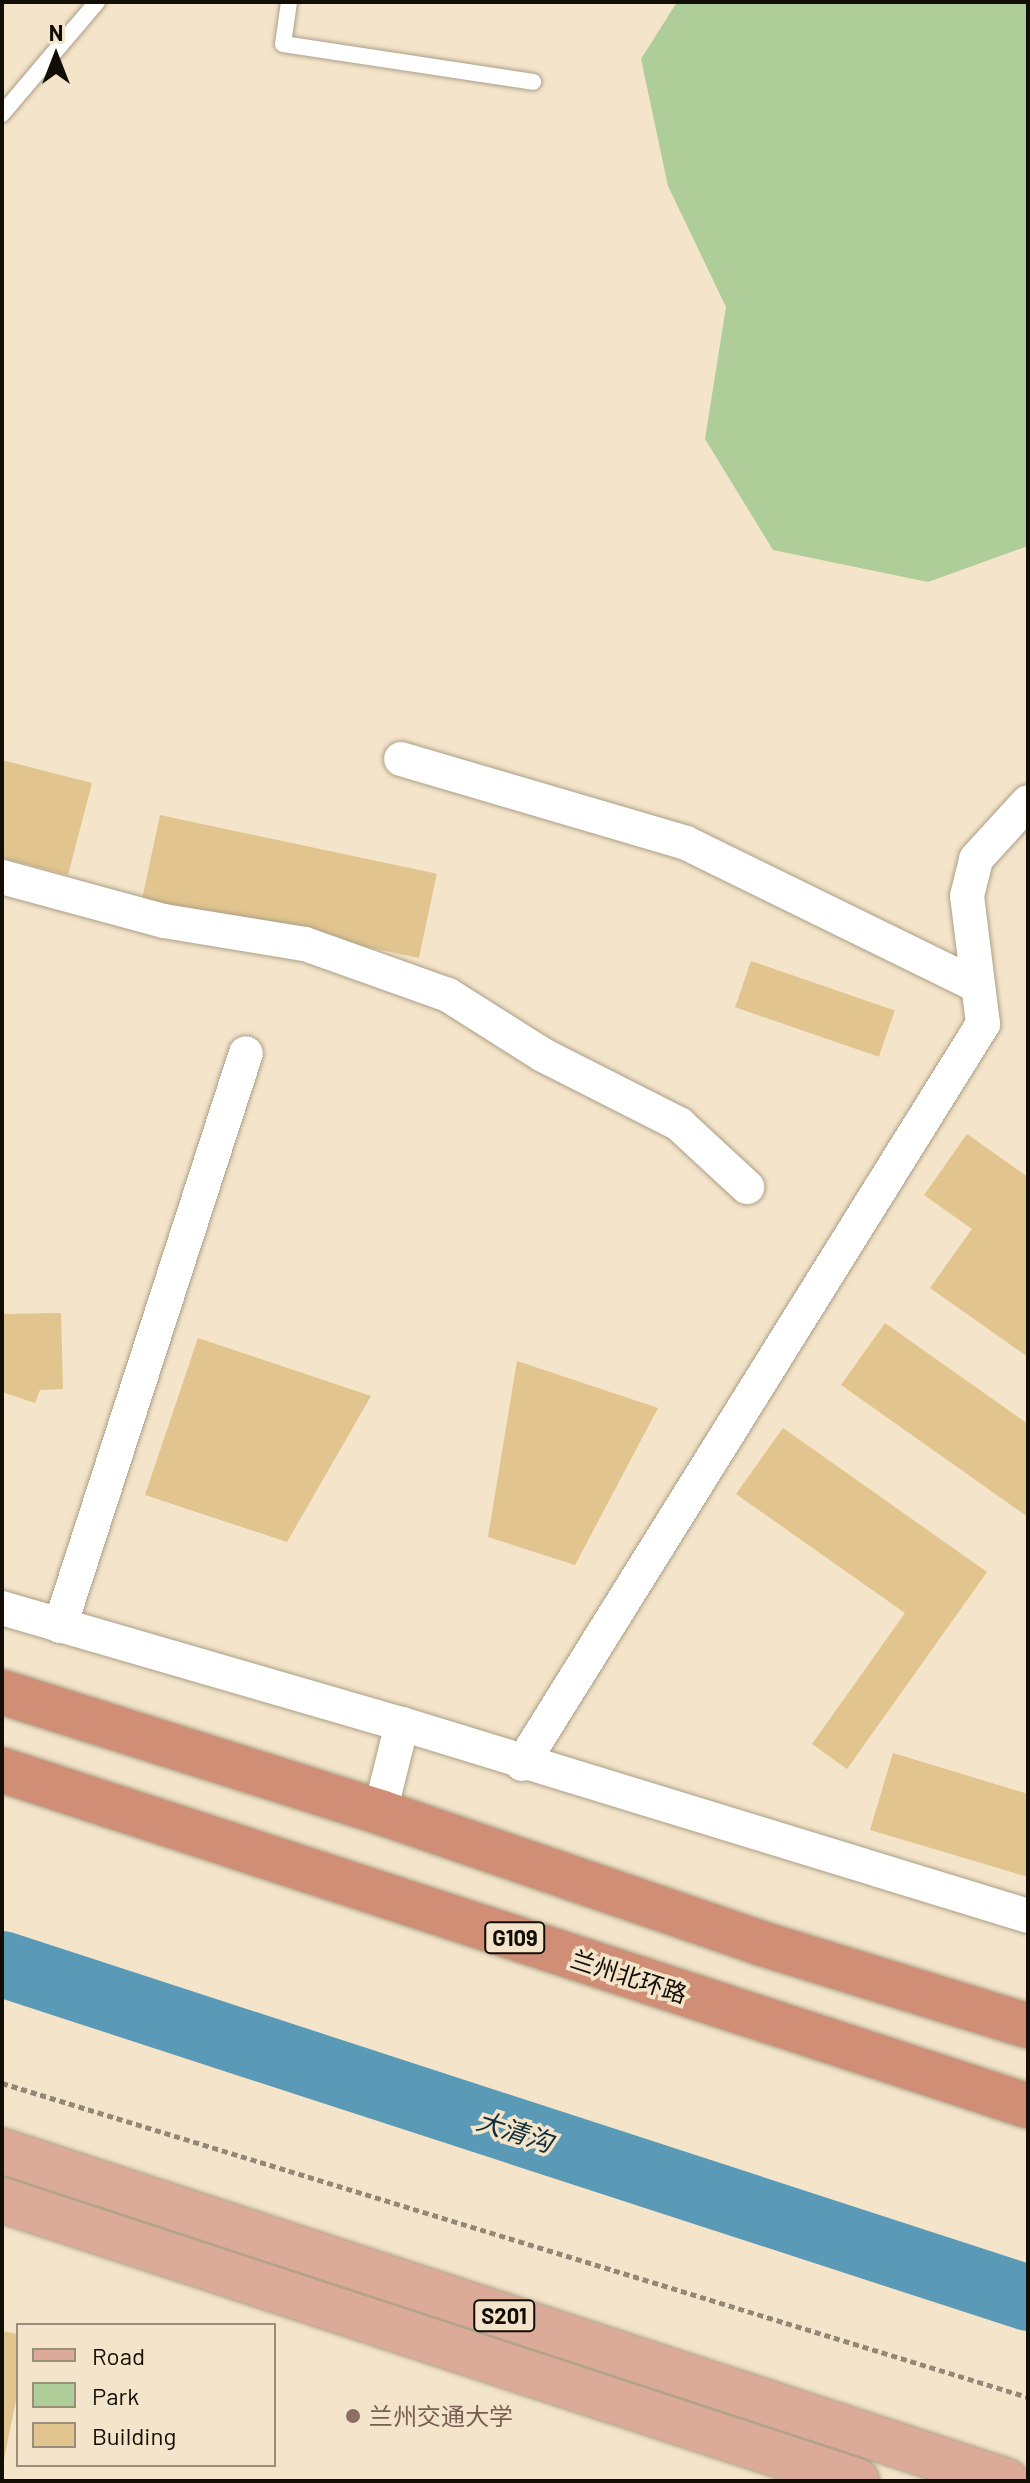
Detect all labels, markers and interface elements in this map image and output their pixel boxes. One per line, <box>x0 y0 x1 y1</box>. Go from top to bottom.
north arrow <box>16 16 96 96</box>
text: N <box>49 19 63 45</box>
road number: G109 <box>483 1920 547 1956</box>
street label: 兰州北环路 <box>567 1944 691 2008</box>
water label: 大清沟 <box>473 2104 557 2158</box>
road number: S201 <box>472 2298 536 2334</box>
legend <box>16 2323 276 2467</box>
text: Road <box>92 2341 145 2370</box>
text: Park <box>92 2381 139 2410</box>
place label: 兰州交通大学 <box>369 2402 513 2430</box>
marker: 兰州交通大学 <box>344 2407 362 2425</box>
text: Building <box>92 2421 176 2450</box>

